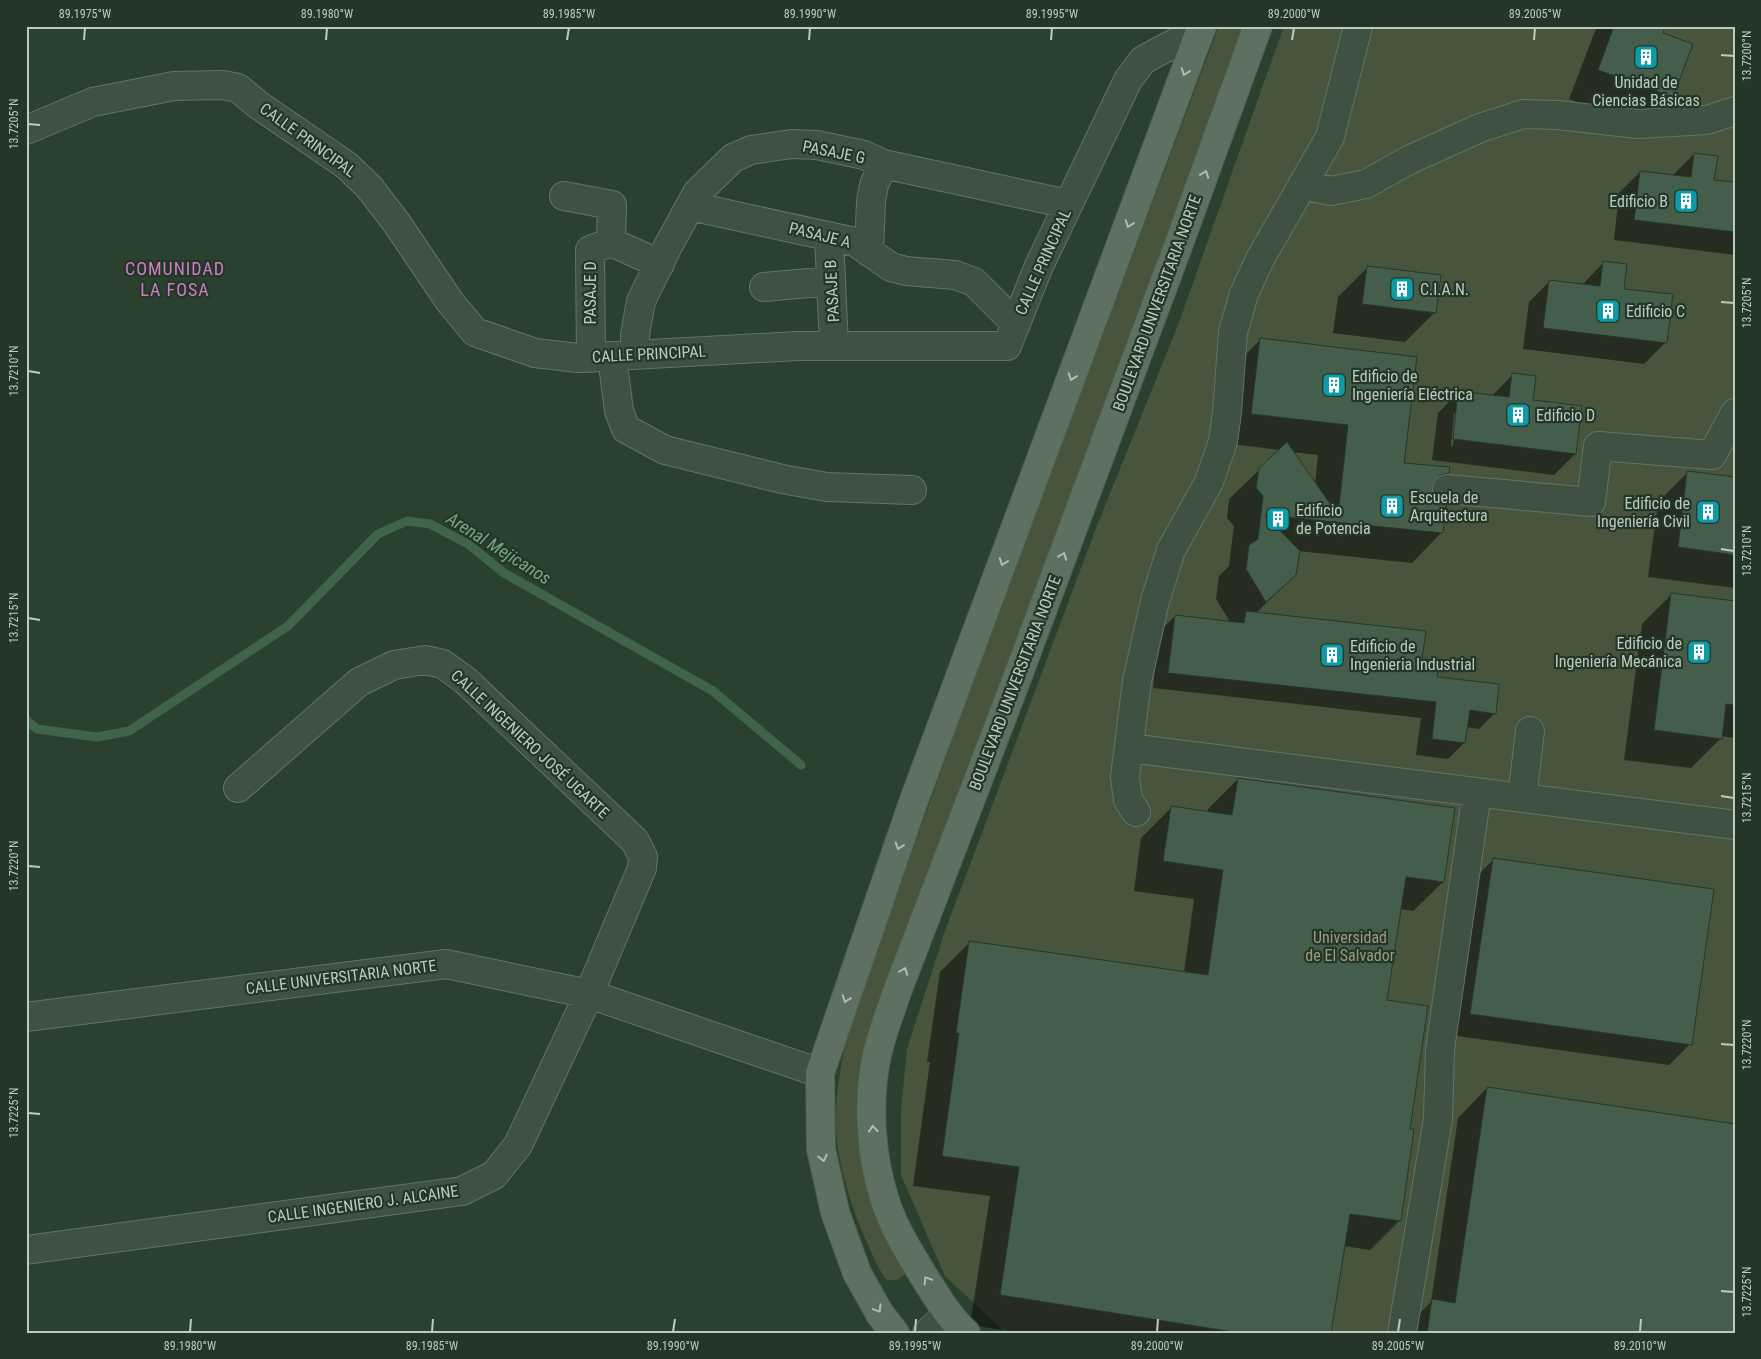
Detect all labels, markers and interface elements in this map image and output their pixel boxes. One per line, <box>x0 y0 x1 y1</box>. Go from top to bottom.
text: 89.1975°W <box>59 7 111 21</box>
text: 89.1980°W <box>301 7 353 21</box>
text: 89.1985°W <box>543 7 595 21</box>
text: 89.1990°W <box>784 7 836 21</box>
text: 89.1995°W <box>1026 7 1078 21</box>
text: 89.2000°W <box>1268 7 1320 21</box>
text: 89.2005°W <box>1509 7 1561 21</box>
text: 13.7200°N <box>1740 31 1754 81</box>
building icon: Unidad de Ciencias Básicas <box>1633 44 1659 70</box>
one-way arrow <box>1181 67 1191 76</box>
place label: Unidad de Ciencias Básicas <box>1592 73 1700 110</box>
text: 13.7205°N <box>7 99 21 149</box>
street label: CALLE PRINCIPAL <box>256 99 360 181</box>
street label: PASAJE G <box>801 137 867 167</box>
one-way arrow <box>1199 170 1209 179</box>
building icon: Edificio B <box>1673 188 1699 214</box>
street label: BOULEVARD UNIVERSITARIA NORTE <box>1109 192 1205 414</box>
place label: Edificio B <box>1609 192 1668 211</box>
street label: CALLE PRINCIPAL <box>1011 206 1075 318</box>
street label: PASAJE A <box>787 218 853 252</box>
one-way arrow <box>1125 219 1135 228</box>
district label: COMUNIDAD LA FOSA <box>125 258 225 300</box>
street label: PASAJE B <box>821 259 843 323</box>
street label: PASAJE D <box>581 261 600 325</box>
building icon: C.I.A.N. <box>1389 276 1415 302</box>
text: 13.7205°N <box>1740 278 1754 328</box>
place label: C.I.A.N. <box>1420 280 1469 299</box>
building icon: Edificio C <box>1595 298 1621 324</box>
place label: Edificio C <box>1626 302 1685 321</box>
street label: CALLE PRINCIPAL <box>592 342 707 366</box>
text: 13.7210°N <box>7 346 21 396</box>
place label: Edificio de Ingeniería Eléctrica <box>1352 367 1473 404</box>
one-way arrow <box>1068 372 1078 380</box>
building icon: Edificio de Ingeniería Eléctrica <box>1321 372 1347 398</box>
building icon: Edificio D <box>1505 402 1531 428</box>
place label: Edificio D <box>1536 406 1595 425</box>
place label: Escuela de Arquitectura <box>1410 488 1488 525</box>
building icon: Escuela de Arquitectura <box>1379 493 1405 519</box>
place label: Edificio de Ingeniería Civil <box>1597 494 1690 531</box>
building icon: Edificio de Ingeniería Civil <box>1695 499 1721 525</box>
place label: Edificio de Potencia <box>1296 501 1371 538</box>
building icon: Edificio de Potencia <box>1265 506 1291 532</box>
water label: Arenal Mejicanos <box>442 507 555 589</box>
text: 13.7210°N <box>1740 526 1754 576</box>
one-way arrow <box>1057 552 1067 561</box>
one-way arrow <box>999 557 1009 565</box>
street label: BOULEVARD UNIVERSITARIA NORTE <box>965 573 1065 793</box>
text: 13.7215°N <box>7 593 21 643</box>
place label: Edificio de Ingeniería Mecánica <box>1555 634 1682 671</box>
place label: Edificio de Ingenieria Industrial <box>1350 637 1475 674</box>
building icon: Edificio de Ingeniería Mecánica <box>1686 639 1712 665</box>
building icon: Edificio de Ingenieria Industrial <box>1319 642 1345 668</box>
street label: CALLE INGENIERO JOSÉ UGARTE <box>447 666 613 822</box>
text: 13.7215°N <box>1740 773 1754 823</box>
text: 13.7220°N <box>7 841 21 891</box>
one-way arrow <box>894 841 904 850</box>
park label: Universidad de El Salvador <box>1305 928 1395 965</box>
street label: CALLE UNIVERSITARIA NORTE <box>245 956 437 998</box>
one-way arrow <box>898 967 909 976</box>
one-way arrow <box>842 995 852 1003</box>
text: 13.7220°N <box>1740 1020 1754 1070</box>
text: 13.7225°N <box>7 1088 21 1138</box>
one-way arrow <box>867 1125 878 1133</box>
one-way arrow <box>817 1153 828 1162</box>
street label: CALLE INGENIERO J. ALCAINE <box>266 1181 460 1227</box>
text: 13.7225°N <box>1740 1267 1754 1317</box>
one-way arrow <box>923 1276 933 1285</box>
one-way arrow <box>872 1304 881 1313</box>
text: 89.1980°W <box>164 1339 216 1353</box>
text: 89.1985°W <box>406 1339 458 1353</box>
text: 89.1990°W <box>647 1339 699 1353</box>
text: 89.1995°W <box>889 1339 941 1353</box>
text: 89.2000°W <box>1131 1339 1183 1353</box>
text: 89.2005°W <box>1372 1339 1424 1353</box>
text: 89.2010°W <box>1614 1339 1666 1353</box>

